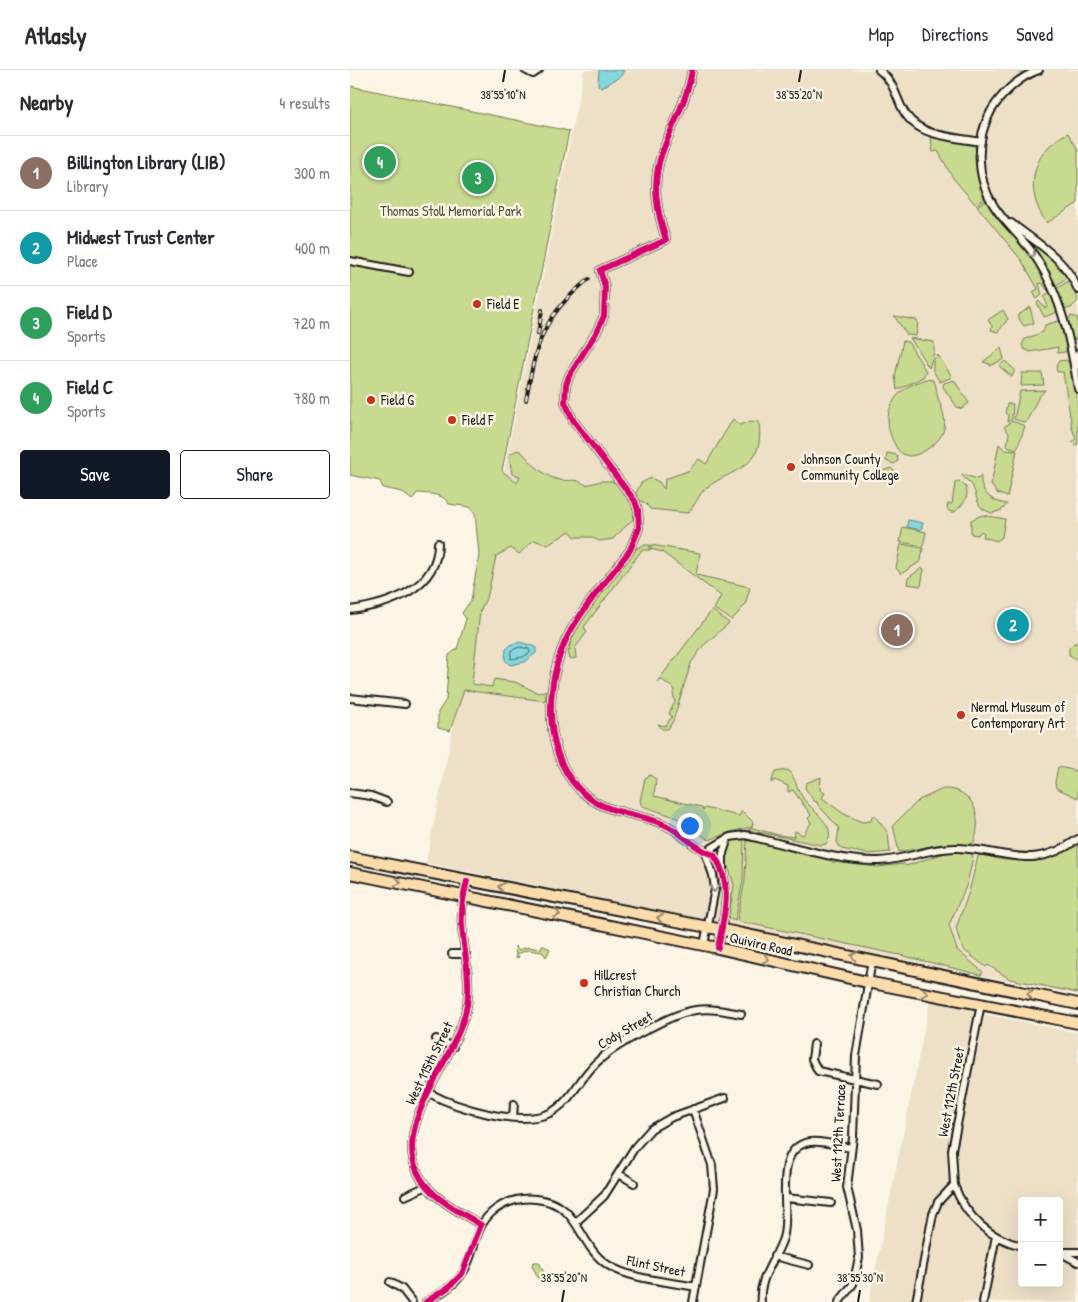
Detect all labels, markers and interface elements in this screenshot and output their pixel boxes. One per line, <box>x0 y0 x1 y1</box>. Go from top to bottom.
text: Atlasly <box>25 19 87 51</box>
text: Map <box>869 22 894 47</box>
text: Directions <box>922 22 988 47</box>
text: Saved <box>1016 22 1053 47</box>
text: 38°55'10"N <box>480 86 526 103</box>
text: 38°55'20"N <box>776 86 822 103</box>
text: Nearby <box>20 88 73 117</box>
text: 4 results <box>279 92 330 114</box>
pin: 4 <box>364 143 396 181</box>
text: Billington Library (LIB) <box>67 149 226 175</box>
pin: 3 <box>462 159 494 197</box>
text: 1 <box>33 162 39 184</box>
text: 300 m <box>294 162 330 184</box>
text: Library <box>67 175 109 197</box>
park label: Thomas Stoll Memorial Park <box>380 201 522 220</box>
text: Midwest Trust Center <box>67 224 215 250</box>
text: 2 <box>32 237 40 259</box>
text: 400 m <box>295 237 330 259</box>
one-way arrow <box>1026 248 1036 257</box>
text: Place <box>67 250 98 272</box>
place label: Field E <box>486 294 520 313</box>
marker: Field E <box>471 298 483 310</box>
text: Field D <box>67 299 112 325</box>
text: 3 <box>32 312 40 334</box>
text: 720 m <box>293 312 330 334</box>
text: Sports <box>67 325 105 347</box>
text: Field C <box>67 374 113 400</box>
text: 4 <box>33 387 39 409</box>
text: 780 m <box>293 387 330 409</box>
place label: Field G <box>380 390 414 409</box>
marker: Field G <box>365 394 377 406</box>
text: Sports <box>67 400 105 422</box>
place label: Field F <box>461 410 494 429</box>
marker: Field F <box>446 414 458 426</box>
place label: Johnson County Community College <box>801 449 900 485</box>
button: Save <box>20 450 170 499</box>
button: Share <box>180 450 330 499</box>
marker: Johnson County Community College <box>785 461 797 473</box>
pin: 2 <box>997 606 1029 644</box>
pin: 1 <box>881 611 913 649</box>
place label: Nermal Museum of Contemporary Art <box>971 697 1065 733</box>
marker: Nermal Museum of Contemporary Art <box>955 709 967 721</box>
your location <box>677 813 703 839</box>
one-way arrow <box>393 876 402 887</box>
one-way arrow <box>496 883 505 893</box>
one-way arrow <box>709 886 719 893</box>
one-way arrow <box>553 909 561 919</box>
one-way arrow <box>656 913 665 923</box>
street label: Quivira Road <box>728 927 795 960</box>
one-way arrow <box>850 952 859 962</box>
one-way arrow <box>761 953 770 964</box>
place label: Hillcrest Christian Church <box>594 965 680 1000</box>
marker: Hillcrest Christian Church <box>578 977 590 989</box>
one-way arrow <box>920 987 929 997</box>
one-way arrow <box>1026 989 1035 999</box>
street label: Cody Street <box>594 1006 656 1054</box>
street label: West 115th Street <box>400 1018 457 1107</box>
street label: West 112th Street <box>933 1045 969 1138</box>
street label: West 112th Terrace <box>825 1083 850 1182</box>
map controls <box>1018 1197 1063 1287</box>
button: + <box>1018 1197 1063 1242</box>
button: − <box>1018 1242 1063 1287</box>
street label: Flint Street <box>624 1250 687 1281</box>
text: 38°55'20"N <box>541 1269 587 1286</box>
text: 38°55'30"N <box>837 1269 883 1286</box>

